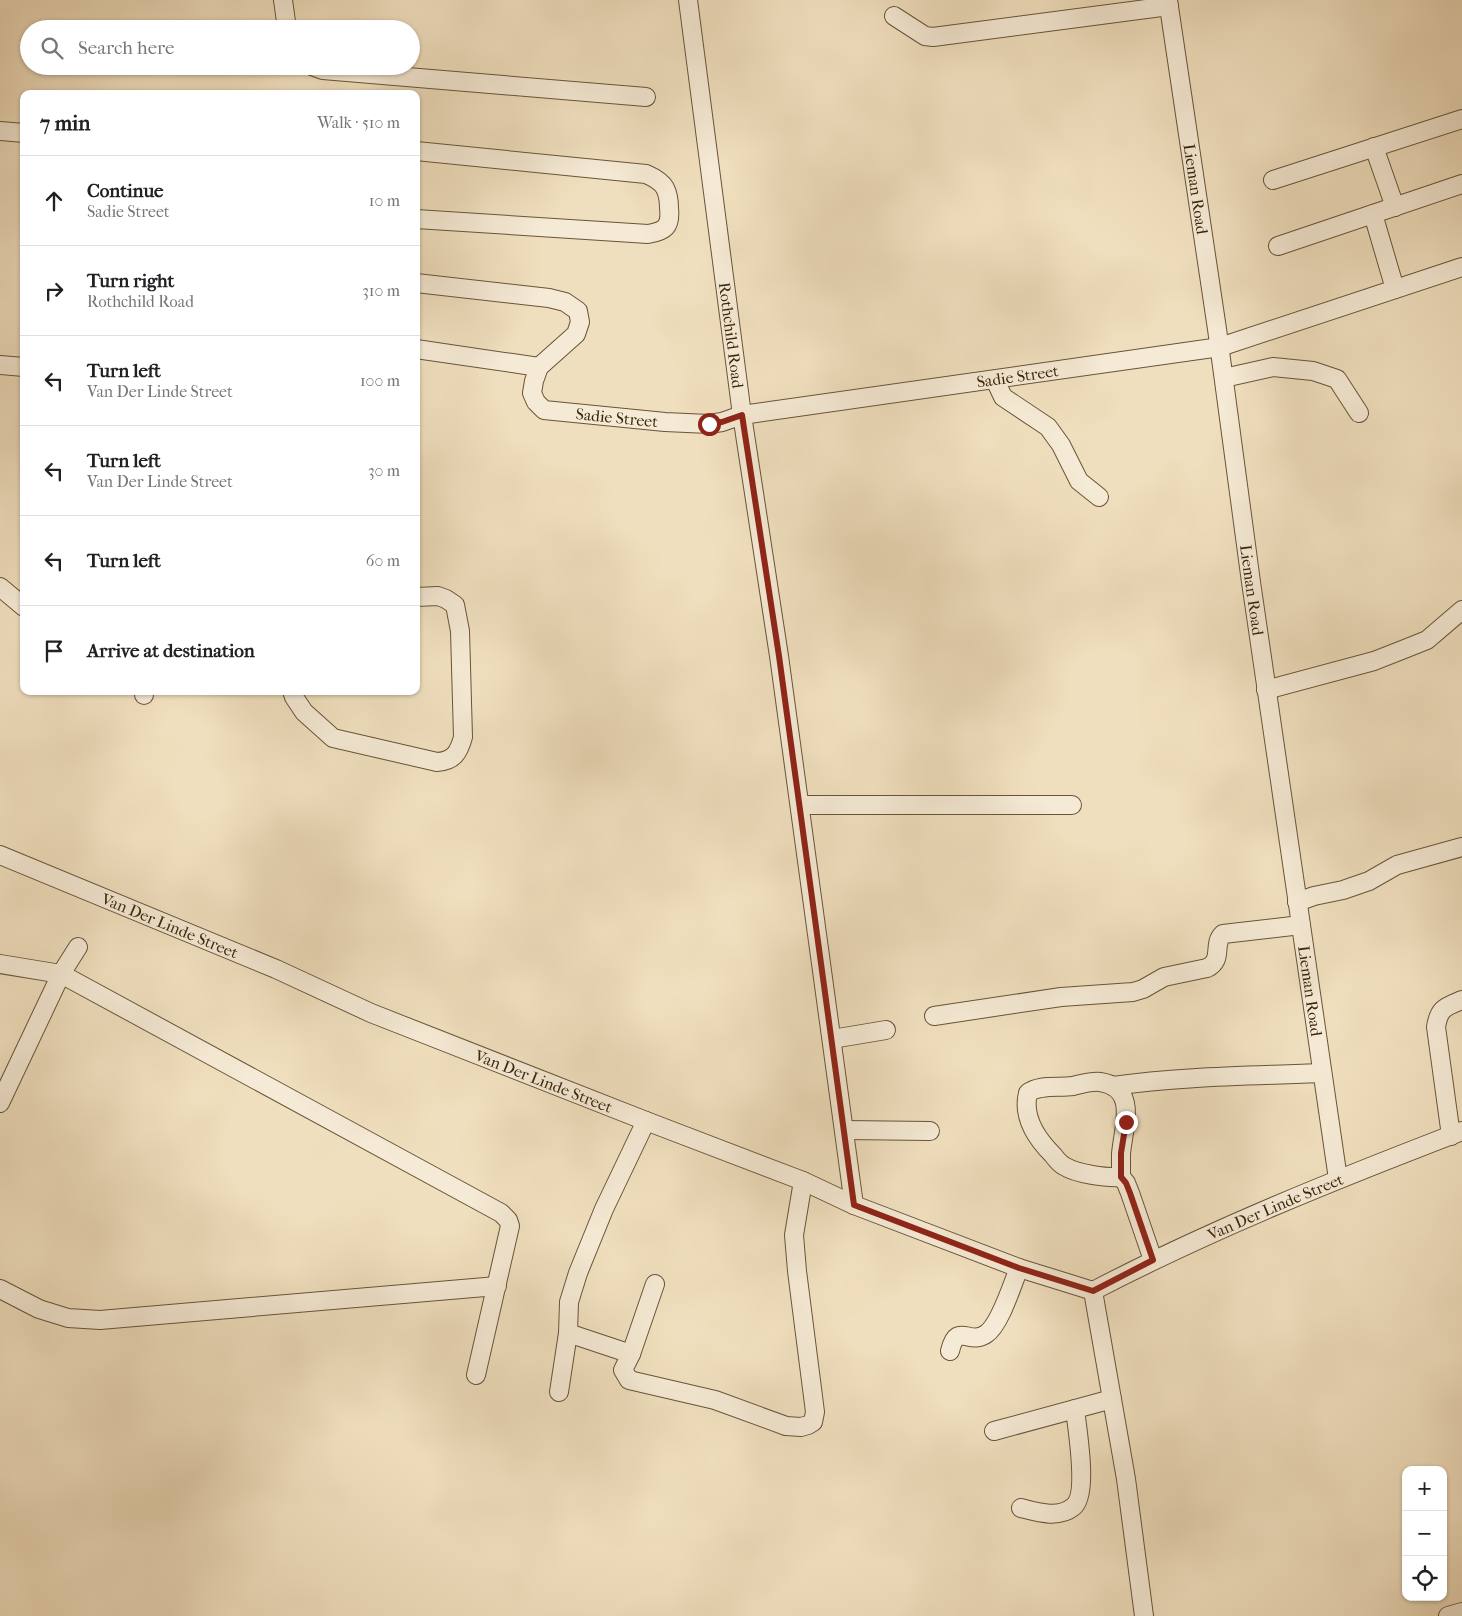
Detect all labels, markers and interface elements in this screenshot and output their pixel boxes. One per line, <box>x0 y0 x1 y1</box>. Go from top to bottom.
search box <box>20 20 420 75</box>
icon: search <box>38 34 66 62</box>
text: Search here <box>78 37 174 59</box>
text: 7 min <box>40 111 91 135</box>
text: Walk · 510 m <box>317 113 400 132</box>
street label: Lieman Road <box>1180 142 1212 236</box>
text: Continue <box>87 180 163 202</box>
icon: ahead <box>40 187 68 215</box>
text: 10 m <box>369 191 400 210</box>
text: Sadie Street <box>87 202 170 221</box>
text: Turn right <box>87 270 174 292</box>
icon: right <box>40 277 68 305</box>
text: 310 m <box>362 281 400 300</box>
street label: Rothchild Road <box>715 281 748 390</box>
text: Rothchild Road <box>87 292 194 311</box>
text: Turn left <box>87 360 161 382</box>
street label: Sadie Street <box>975 361 1060 391</box>
icon: left <box>40 367 68 395</box>
text: 100 m <box>360 371 400 390</box>
text: Van Der Linde Street <box>87 382 233 401</box>
street label: Sadie Street <box>575 404 659 431</box>
route start <box>698 413 721 436</box>
text: Turn left <box>87 450 161 472</box>
icon: left <box>40 457 68 485</box>
text: 30 m <box>368 461 400 480</box>
text: Van Der Linde Street <box>87 472 233 491</box>
street label: Lieman Road <box>1237 544 1268 637</box>
icon: left <box>40 547 68 575</box>
text: Turn left <box>87 550 161 572</box>
text: 60 m <box>366 551 400 570</box>
icon: arrive <box>40 637 68 665</box>
text: Arrive at destination <box>87 640 255 662</box>
street label: Van Der Linde Street <box>98 888 241 962</box>
street label: Lieman Road <box>1295 944 1327 1038</box>
street label: Van Der Linde Street <box>472 1045 615 1116</box>
route end <box>1115 1111 1138 1134</box>
street label: Van Der Linde Street <box>1203 1169 1346 1244</box>
map controls <box>1402 1466 1447 1601</box>
button: + <box>1402 1466 1447 1511</box>
button: − <box>1402 1511 1447 1556</box>
button: locate <box>1402 1556 1447 1601</box>

